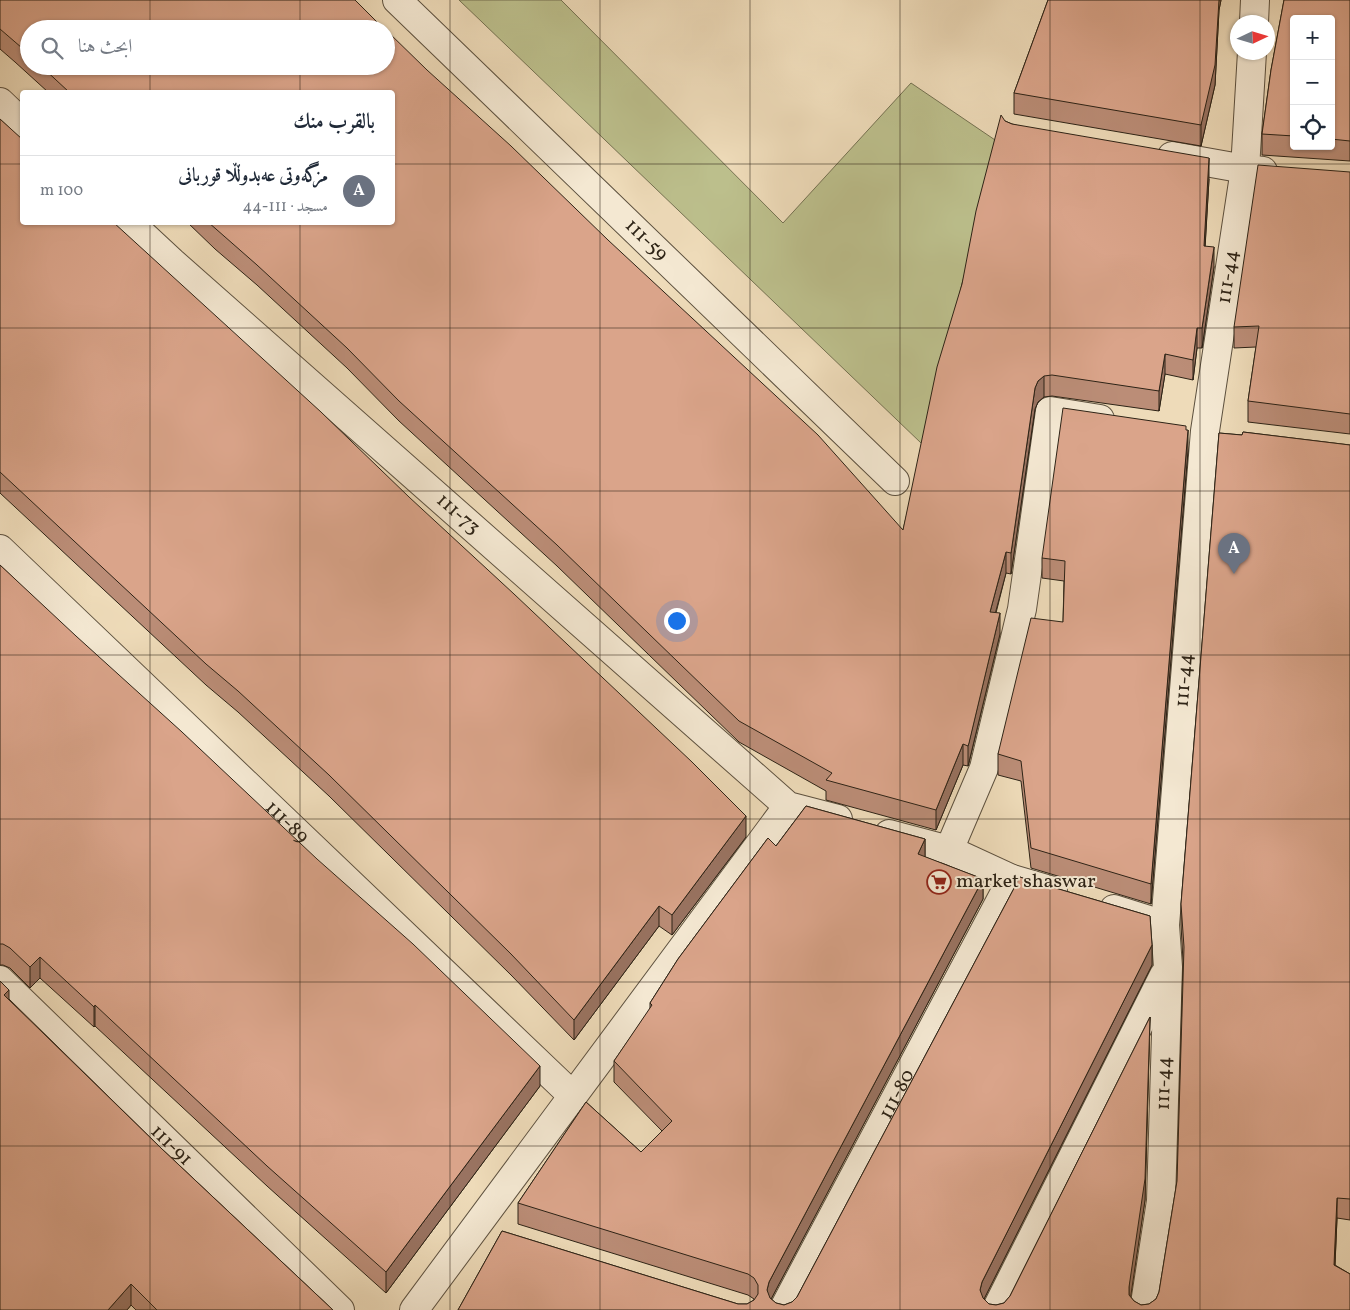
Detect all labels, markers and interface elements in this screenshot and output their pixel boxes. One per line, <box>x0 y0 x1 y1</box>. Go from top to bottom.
north arrow <box>1230 15 1275 60</box>
map controls <box>1290 15 1335 150</box>
button: + <box>1290 15 1335 60</box>
search box <box>20 20 395 75</box>
icon: search <box>38 34 66 62</box>
text: ابحث هنا <box>78 34 132 60</box>
button: − <box>1290 60 1335 105</box>
button: locate <box>1290 105 1335 150</box>
text: بالقرب منك <box>293 108 375 137</box>
text: مزگەوتی عەبدوڵڵا قوربانی <box>178 163 328 189</box>
text: 100 m <box>40 180 83 202</box>
text: A <box>353 180 365 202</box>
text: مسجد · 111-44 <box>243 196 328 218</box>
street label: 111-59 <box>618 213 674 268</box>
street label: 111-44 <box>1211 248 1246 306</box>
street label: 111-73 <box>430 487 486 542</box>
pin: A <box>1218 533 1250 574</box>
your location <box>664 608 690 634</box>
street label: 111-44 <box>1169 652 1201 708</box>
street label: 111-89 <box>258 794 315 850</box>
place label: market shaswar <box>956 868 1096 896</box>
supermarket icon: market shaswar <box>926 869 952 895</box>
street label: 111-44 <box>1150 1056 1179 1111</box>
street label: 111-80 <box>873 1064 922 1125</box>
street label: 111-91 <box>143 1119 198 1173</box>

